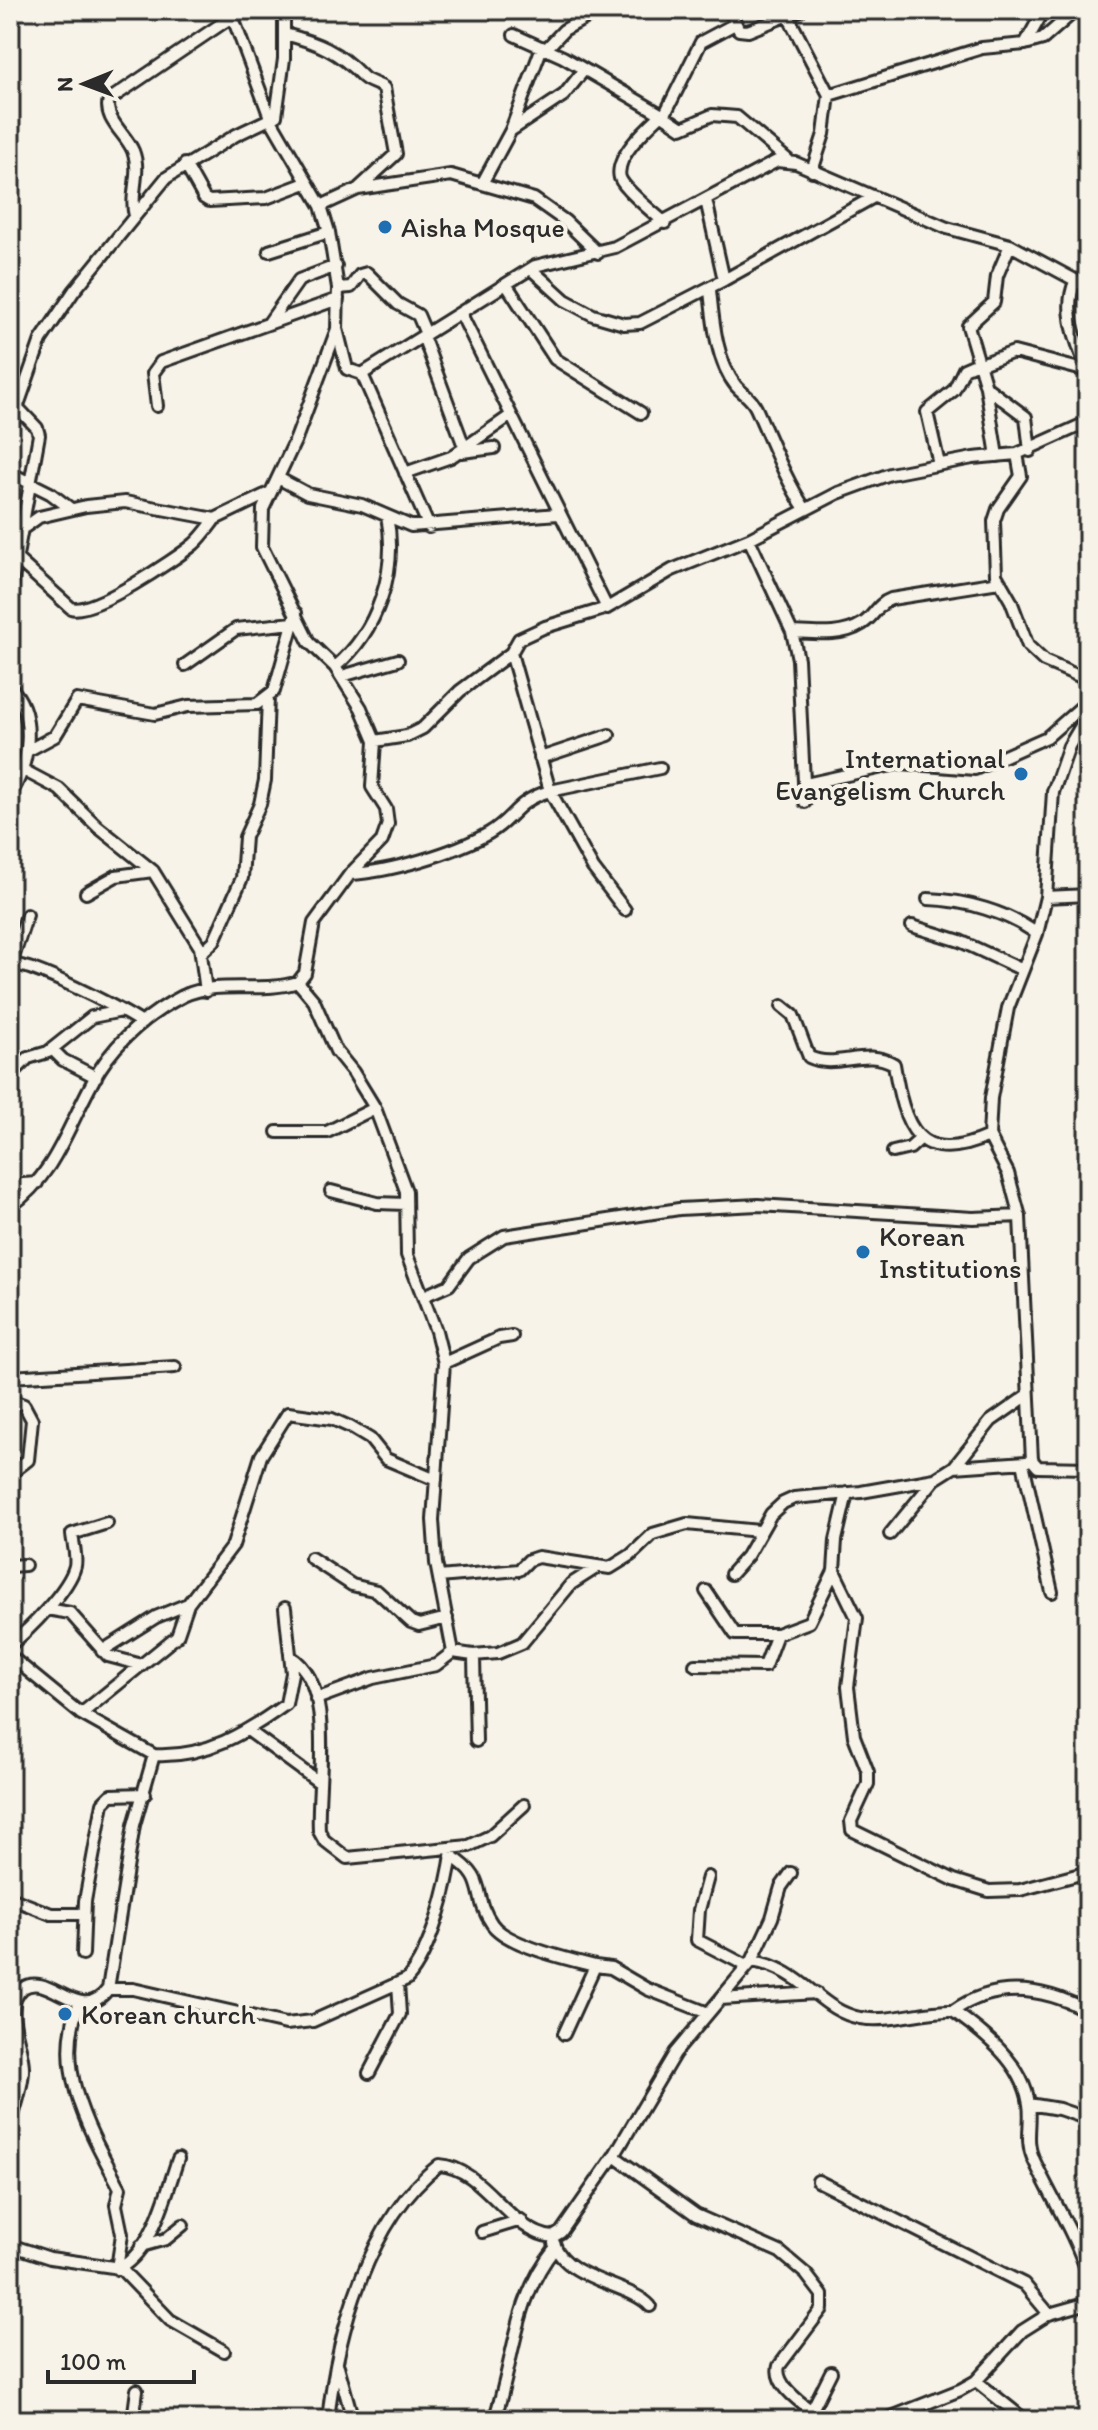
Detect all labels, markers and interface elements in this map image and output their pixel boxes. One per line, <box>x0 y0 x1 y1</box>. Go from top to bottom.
north arrow <box>44 44 124 124</box>
text: N <box>51 77 78 92</box>
place label: Aisha Mosque <box>401 210 565 244</box>
marker: Aisha Mosque <box>376 218 394 236</box>
place label: International Evangelism Church <box>775 741 1005 807</box>
marker: International Evangelism Church <box>1012 765 1030 783</box>
place label: Korean Institutions <box>879 1219 1022 1285</box>
marker: Korean Institutions <box>854 1243 872 1261</box>
place label: Korean church <box>81 1997 256 2031</box>
marker: Korean church <box>56 2005 74 2023</box>
scale bar <box>48 2334 194 2384</box>
text: 100 m <box>60 2347 126 2376</box>

